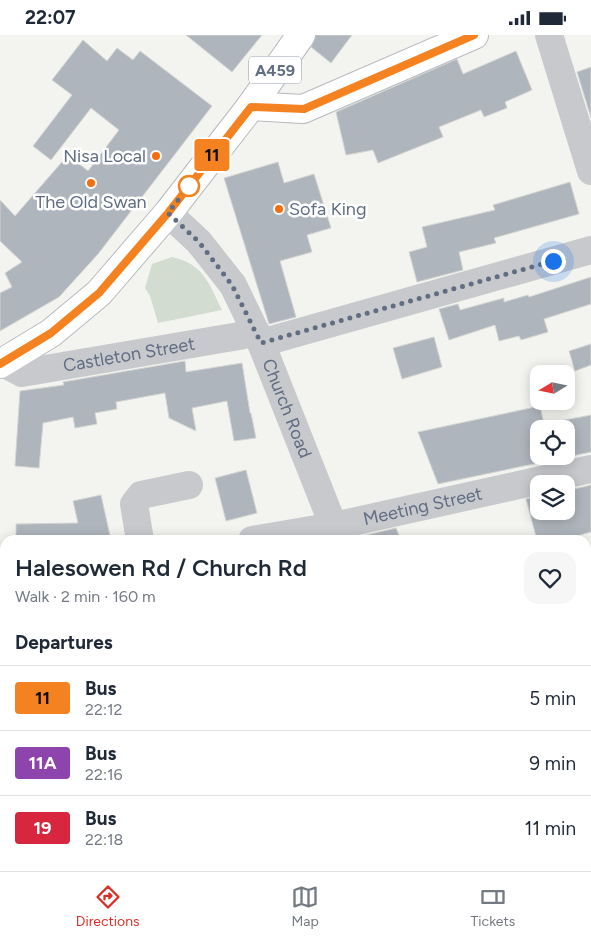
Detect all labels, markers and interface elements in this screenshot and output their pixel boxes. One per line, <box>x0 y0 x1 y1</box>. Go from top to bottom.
text: 22:07 <box>25 6 76 29</box>
road number: A459 <box>249 57 301 83</box>
line badge: 11 <box>190 139 234 171</box>
text: 11 <box>204 144 220 166</box>
place label: Nisa Local <box>63 145 146 167</box>
marker: Nisa Local <box>150 150 162 162</box>
unlabelled marker <box>178 175 200 197</box>
marker: The Old Swan <box>85 177 97 189</box>
place label: The Old Swan <box>35 191 147 213</box>
place label: Sofa King <box>289 198 366 220</box>
marker: Sofa King <box>273 203 285 215</box>
your location <box>541 249 566 274</box>
street label: Castleton Street <box>61 333 197 377</box>
street label: Church Road <box>257 356 316 461</box>
north arrow <box>530 365 575 410</box>
map controls <box>530 365 575 520</box>
button: locate <box>530 420 575 465</box>
button: layers <box>530 475 575 520</box>
street label: Meeting Street <box>361 482 484 530</box>
button: heart <box>524 552 576 604</box>
text: Halesowen Rd / Church Rd <box>15 553 307 582</box>
text: Walk · 2 min · 160 m <box>15 587 156 606</box>
text: Departures <box>15 631 113 654</box>
text: Bus <box>85 677 116 700</box>
text: 11 <box>35 687 50 709</box>
text: 5 min <box>529 687 576 710</box>
text: 22:12 <box>85 700 123 719</box>
text: Bus <box>85 742 116 765</box>
text: 11A <box>28 752 57 774</box>
text: 9 min <box>529 752 576 775</box>
text: 22:16 <box>85 765 123 784</box>
text: Bus <box>85 807 116 830</box>
text: 19 <box>33 817 52 839</box>
text: 11 min <box>524 817 576 840</box>
text: 22:18 <box>85 830 123 849</box>
tab: Directions <box>76 883 140 930</box>
tab: Map <box>291 883 319 930</box>
tab: Tickets <box>471 883 515 930</box>

